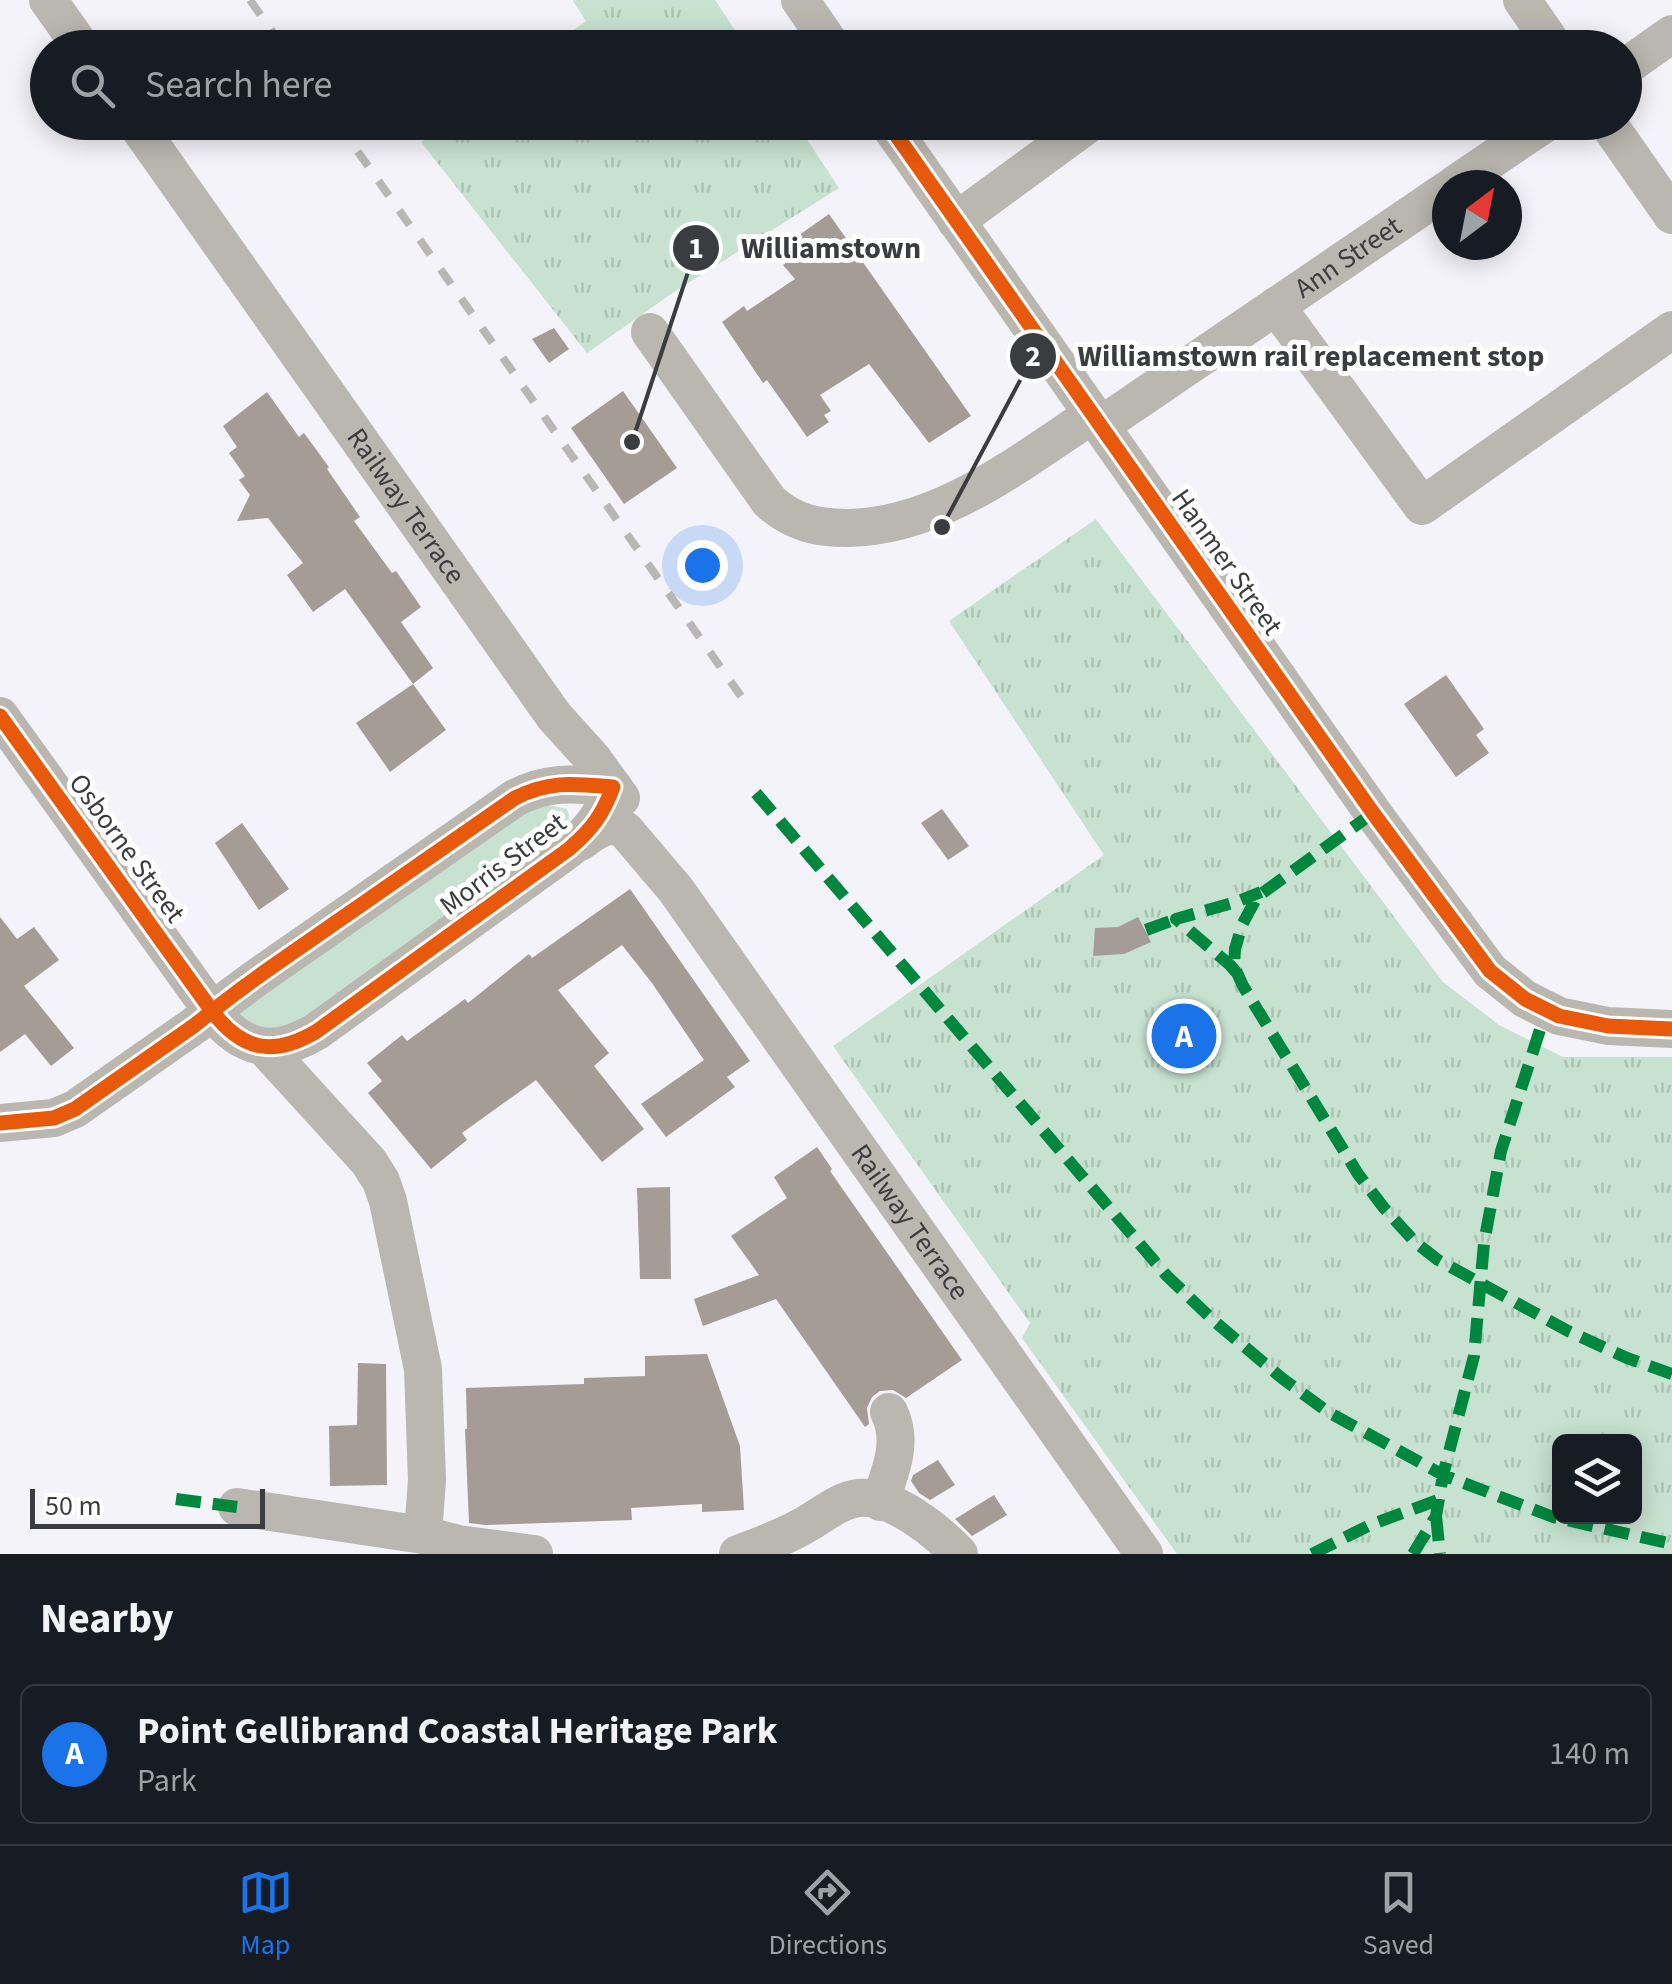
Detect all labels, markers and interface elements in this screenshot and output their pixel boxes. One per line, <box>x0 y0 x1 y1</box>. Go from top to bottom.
search box <box>30 30 1642 140</box>
icon: search <box>65 58 120 113</box>
text: Search here <box>145 58 332 112</box>
north arrow <box>1432 170 1522 260</box>
street label: Ann Street <box>1287 206 1410 308</box>
callout: Williamstown <box>671 218 941 278</box>
text: 1 <box>688 227 704 270</box>
text: Williamstown <box>741 227 921 270</box>
callout: Williamstown rail replacement stop <box>1008 326 1565 386</box>
text: 2 <box>1025 335 1041 378</box>
text: Williamstown rail replacement stop <box>1078 335 1544 378</box>
street label: Railway Terrace <box>337 420 475 592</box>
street label: Hanmer Street <box>1162 481 1293 644</box>
your location <box>677 540 728 591</box>
street label: Osborne Street <box>59 765 195 931</box>
street label: Morris Street <box>431 803 575 925</box>
pin: A <box>1152 998 1216 1074</box>
street label: Railway Terrace <box>841 1136 979 1308</box>
map controls <box>1552 1434 1642 1524</box>
button: layers <box>1552 1434 1642 1524</box>
scale bar <box>30 1484 265 1528</box>
text: 50 m <box>45 1486 102 1526</box>
text: Nearby <box>40 1589 174 1649</box>
text: Point Gellibrand Coastal Heritage Park <box>137 1704 778 1758</box>
text: A <box>65 1731 84 1777</box>
text: 140 m <box>1549 1731 1630 1777</box>
text: Park <box>137 1758 197 1804</box>
tab: Map <box>238 1865 293 1965</box>
tab: Directions <box>769 1865 887 1965</box>
tab: Saved <box>1363 1865 1434 1965</box>

